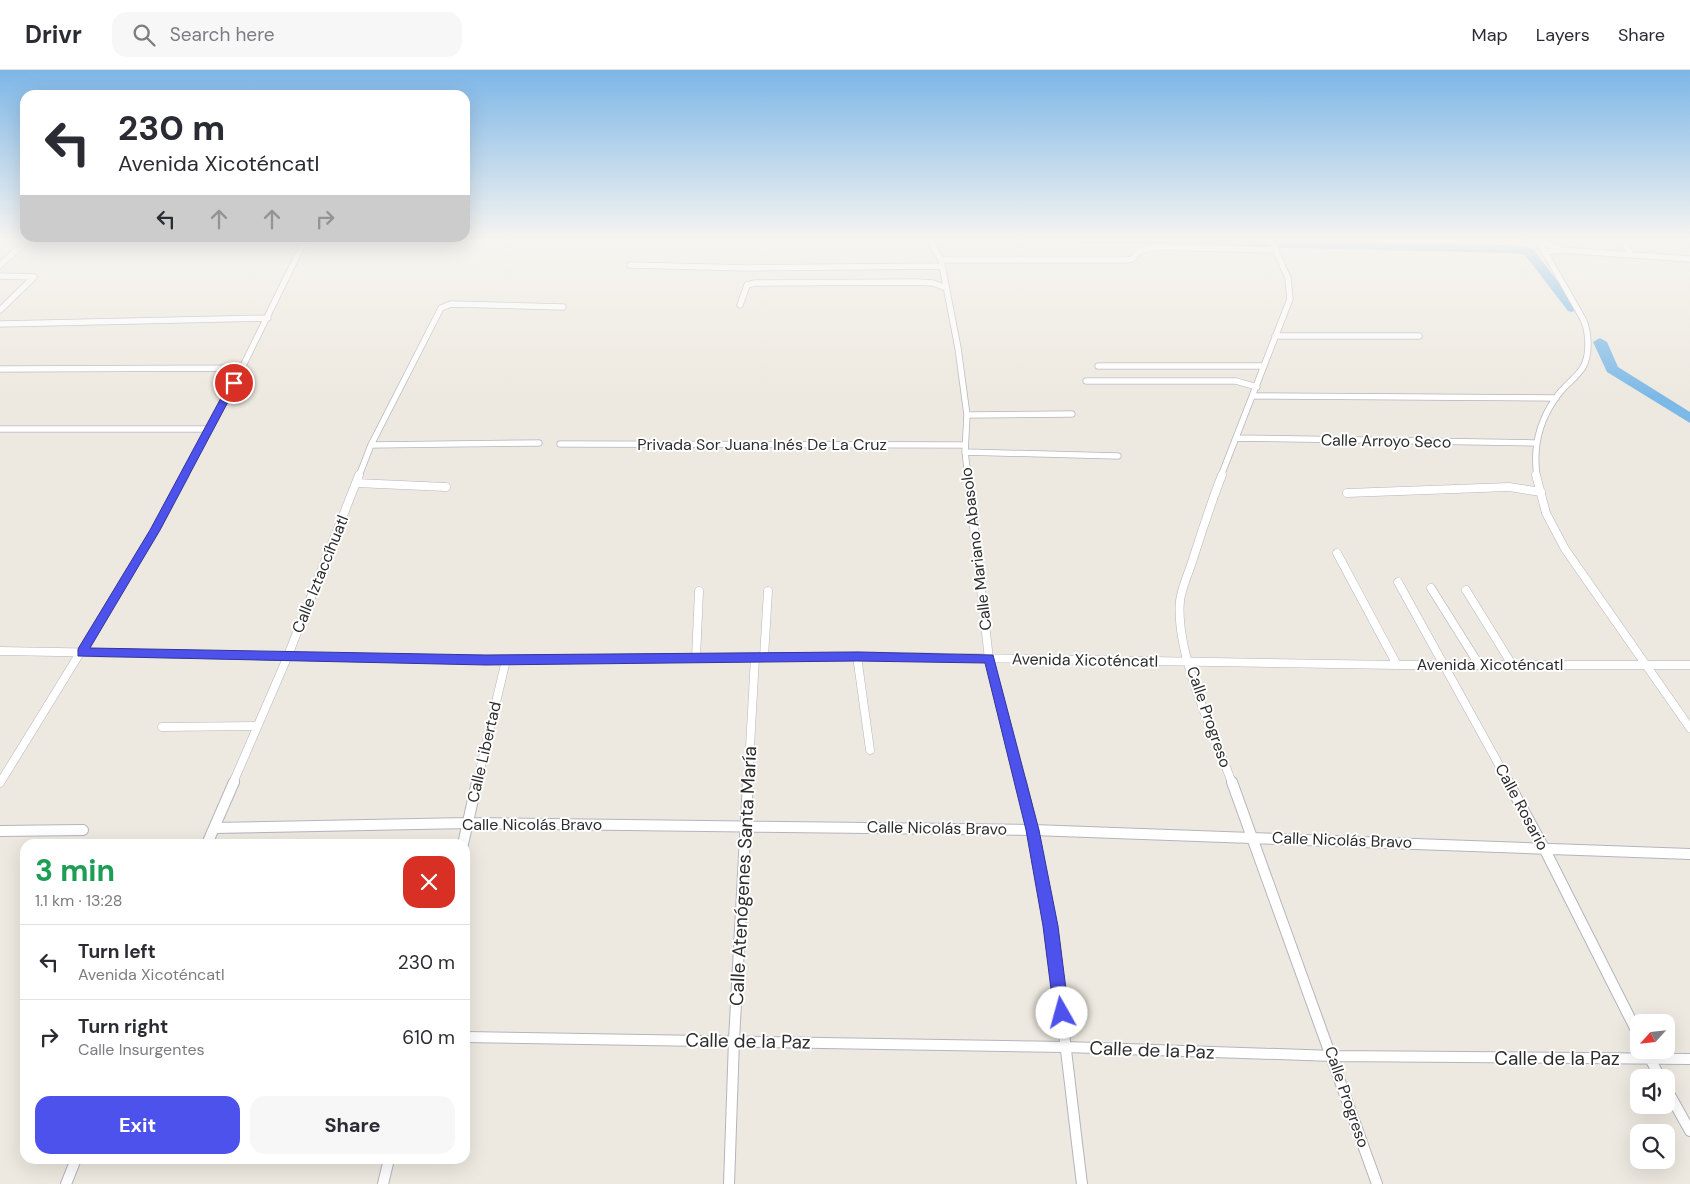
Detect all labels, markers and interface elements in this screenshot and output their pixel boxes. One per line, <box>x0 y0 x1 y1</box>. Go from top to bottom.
search box <box>112 12 462 57</box>
text: Drivr <box>25 19 82 50</box>
icon: search <box>130 21 158 49</box>
text: Search here <box>170 22 275 47</box>
text: Map <box>1472 23 1508 47</box>
text: Layers <box>1536 23 1590 47</box>
text: Share <box>1618 23 1665 47</box>
text: 230 m <box>118 105 225 151</box>
icon: left <box>35 110 100 175</box>
text: Avenida Xicoténcatl <box>118 149 320 178</box>
icon: left <box>152 205 180 233</box>
icon: ahead <box>205 205 233 233</box>
icon: ahead <box>258 205 286 233</box>
icon: right <box>311 205 339 233</box>
pin <box>213 362 255 404</box>
icon: arrive <box>220 369 248 397</box>
street label: Calle Arroyo Seco <box>1321 429 1451 453</box>
street label: Privada Sor Juana Inés De La Cruz <box>637 434 887 455</box>
street label: Calle Mariano Abasolo <box>956 466 996 632</box>
street label: Calle Iztaccíhuatl <box>287 512 353 636</box>
street label: Avenida Xicoténcatl <box>1012 648 1158 672</box>
street label: Avenida Xicoténcatl <box>1417 654 1563 675</box>
street label: Calle Progreso <box>1182 664 1236 770</box>
street label: Calle Libertad <box>462 699 506 805</box>
street label: Calle Atenógenes Santa María <box>724 745 762 1007</box>
street label: Calle Rosario <box>1490 760 1554 854</box>
street label: Calle Nicolás Bravo <box>462 814 602 835</box>
street label: Calle Nicolás Bravo <box>867 816 1007 840</box>
street label: Calle Nicolás Bravo <box>1272 827 1412 853</box>
text: 3 min <box>35 851 115 890</box>
button: close <box>403 856 455 908</box>
text: 1.1 km · 13:28 <box>35 890 122 911</box>
text: Turn left <box>78 939 156 964</box>
icon: left <box>35 948 63 976</box>
text: 230 m <box>398 950 455 975</box>
text: Avenida Xicoténcatl <box>78 964 225 985</box>
position arrow <box>1035 986 1087 1038</box>
text: Turn right <box>78 1014 168 1039</box>
north arrow <box>1630 1014 1675 1059</box>
map controls <box>1630 1014 1675 1169</box>
icon: right <box>35 1023 63 1051</box>
text: 610 m <box>402 1025 455 1050</box>
street label: Calle de la Paz <box>685 1027 811 1055</box>
street label: Calle de la Paz <box>1089 1035 1215 1065</box>
text: Calle Insurgentes <box>78 1039 205 1060</box>
street label: Calle Progreso <box>1320 1044 1374 1150</box>
street label: Calle de la Paz <box>1494 1046 1620 1071</box>
button: sound <box>1630 1069 1675 1114</box>
button: Exit <box>35 1096 240 1154</box>
button: Share <box>250 1096 455 1154</box>
button: search <box>1630 1124 1675 1169</box>

